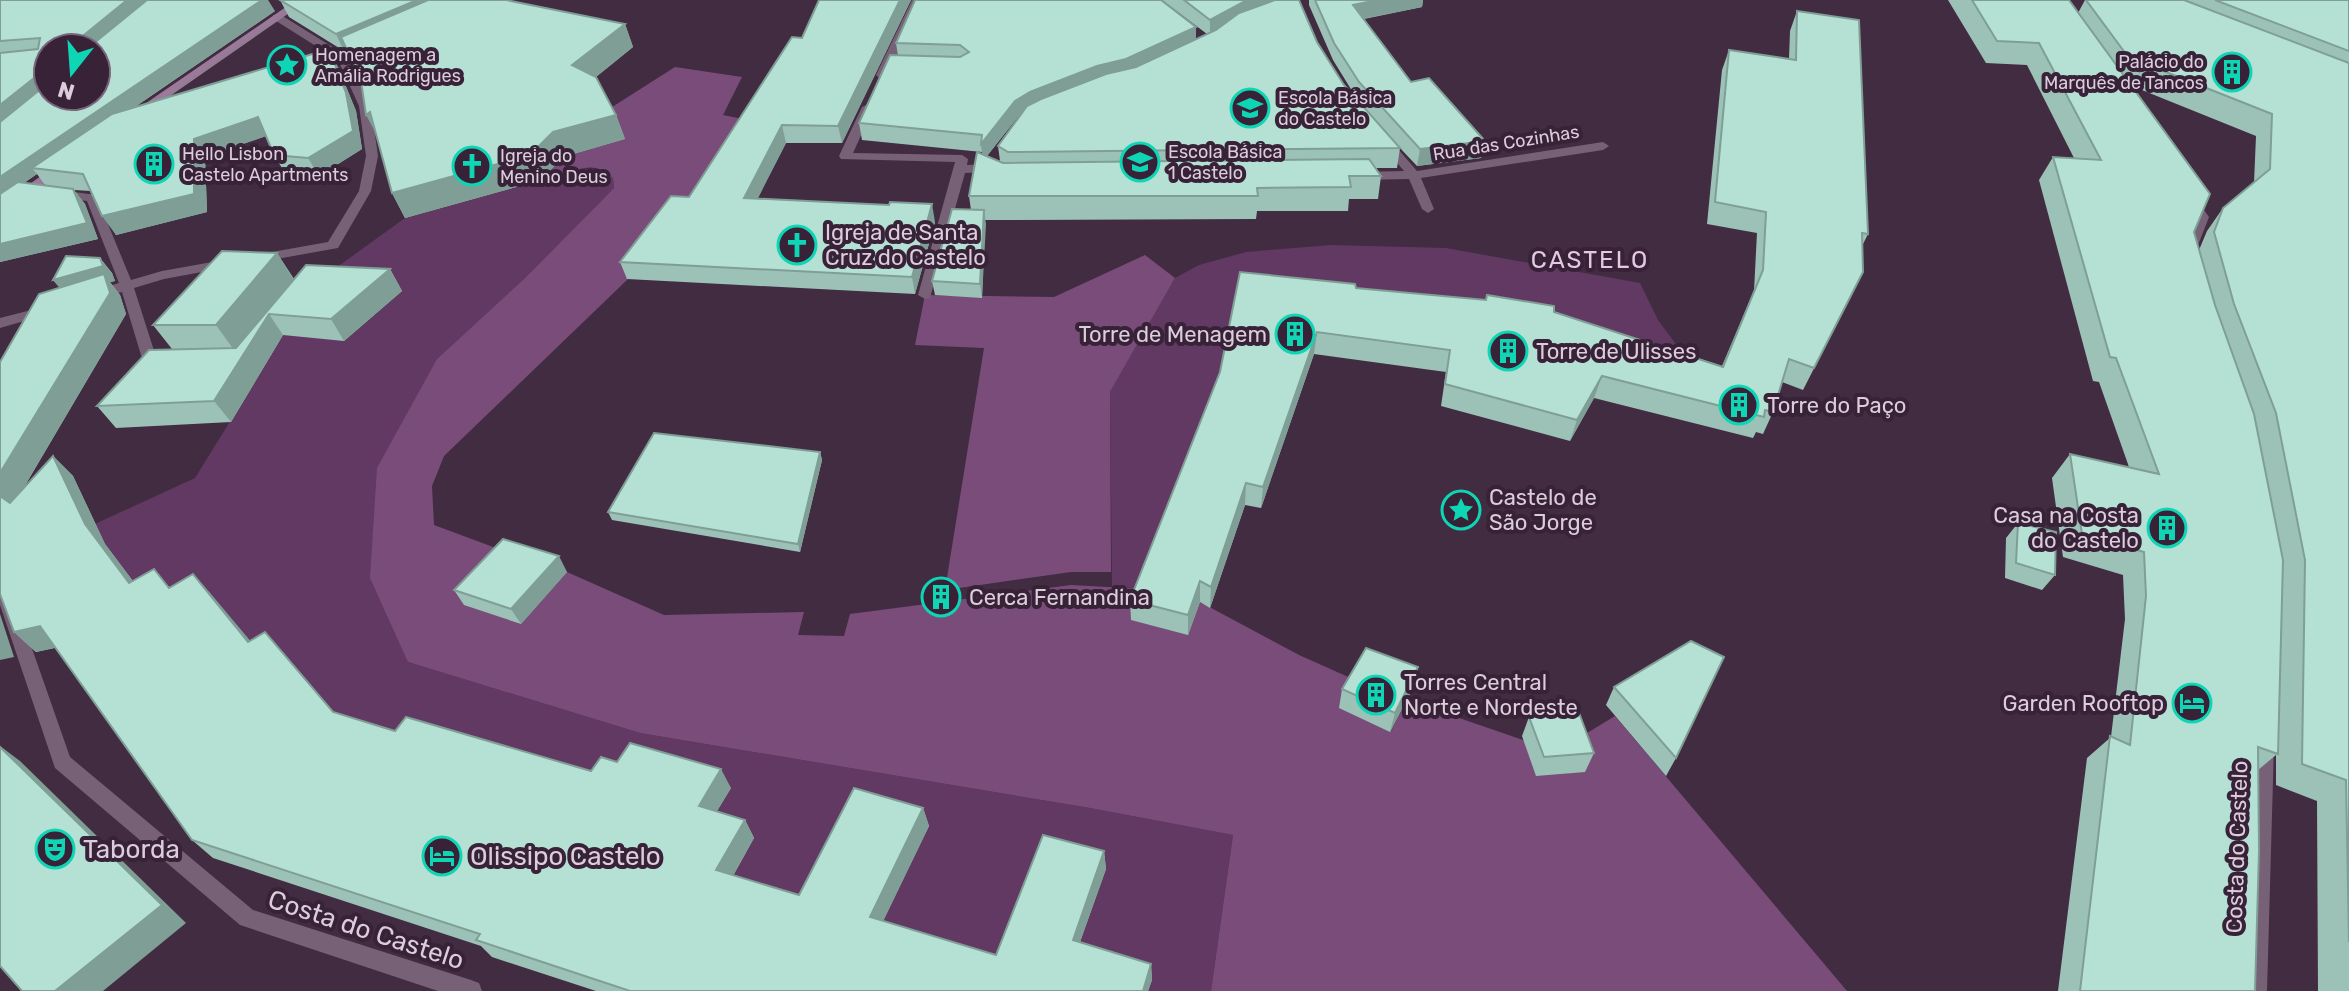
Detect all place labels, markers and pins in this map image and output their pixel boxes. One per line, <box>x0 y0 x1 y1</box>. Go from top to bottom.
place icon: Homenagem a Amália Rodrigues <box>266 44 308 86</box>
place label: Homenagem a Amália Rodrigues <box>315 44 461 87</box>
place label: Palácio do Marquês de Tancos <box>2044 51 2204 94</box>
building icon: Palácio do Marquês de Tancos <box>2211 51 2253 93</box>
school or university icon: Escola Básica do Castelo <box>1229 87 1271 129</box>
place label: Escola Básica do Castelo <box>1278 87 1392 130</box>
school or university icon: Escola Básica 1 Castelo <box>1119 141 1161 183</box>
place label: Escola Básica 1 Castelo <box>1168 141 1282 184</box>
building icon: Hello Lisbon Castelo Apartments <box>133 143 175 185</box>
place label: Hello Lisbon Castelo Apartments <box>182 143 349 186</box>
church icon: Igreja do Menino Deus <box>451 145 493 187</box>
place label: Igreja do Menino Deus <box>500 145 608 188</box>
place label: Igreja de Santa Cruz do Castelo <box>825 219 986 271</box>
church icon: Igreja de Santa Cruz do Castelo <box>776 224 818 266</box>
building icon: Torre de Menagem <box>1274 313 1316 355</box>
place label: Torre de Menagem <box>1078 321 1267 348</box>
building icon: Torre de Ulisses <box>1487 330 1529 372</box>
place label: Torre de Ulisses <box>1536 338 1696 365</box>
building icon: Torre do Paço <box>1718 384 1760 426</box>
place label: Torre do Paço <box>1767 392 1906 419</box>
place label: Castelo de São Jorge <box>1489 484 1597 536</box>
place icon: Castelo de São Jorge <box>1440 489 1482 531</box>
place label: Casa na Costa do Castelo <box>1993 502 2139 554</box>
building icon: Casa na Costa do Castelo <box>2146 507 2188 549</box>
building icon: Cerca Fernandina <box>920 576 962 618</box>
place label: Cerca Fernandina <box>969 584 1150 611</box>
place label: Torres Central Norte e Nordeste <box>1404 669 1578 721</box>
building icon: Torres Central Norte e Nordeste <box>1355 674 1397 716</box>
hotel icon: Garden Rooftop <box>2171 682 2213 724</box>
place label: Garden Rooftop <box>2002 690 2164 717</box>
theatre icon: Taborda <box>34 828 76 870</box>
place label: Taborda <box>83 834 180 865</box>
hotel icon: Olissipo Castelo <box>421 835 463 877</box>
place label: Olissipo Castelo <box>470 841 661 872</box>

